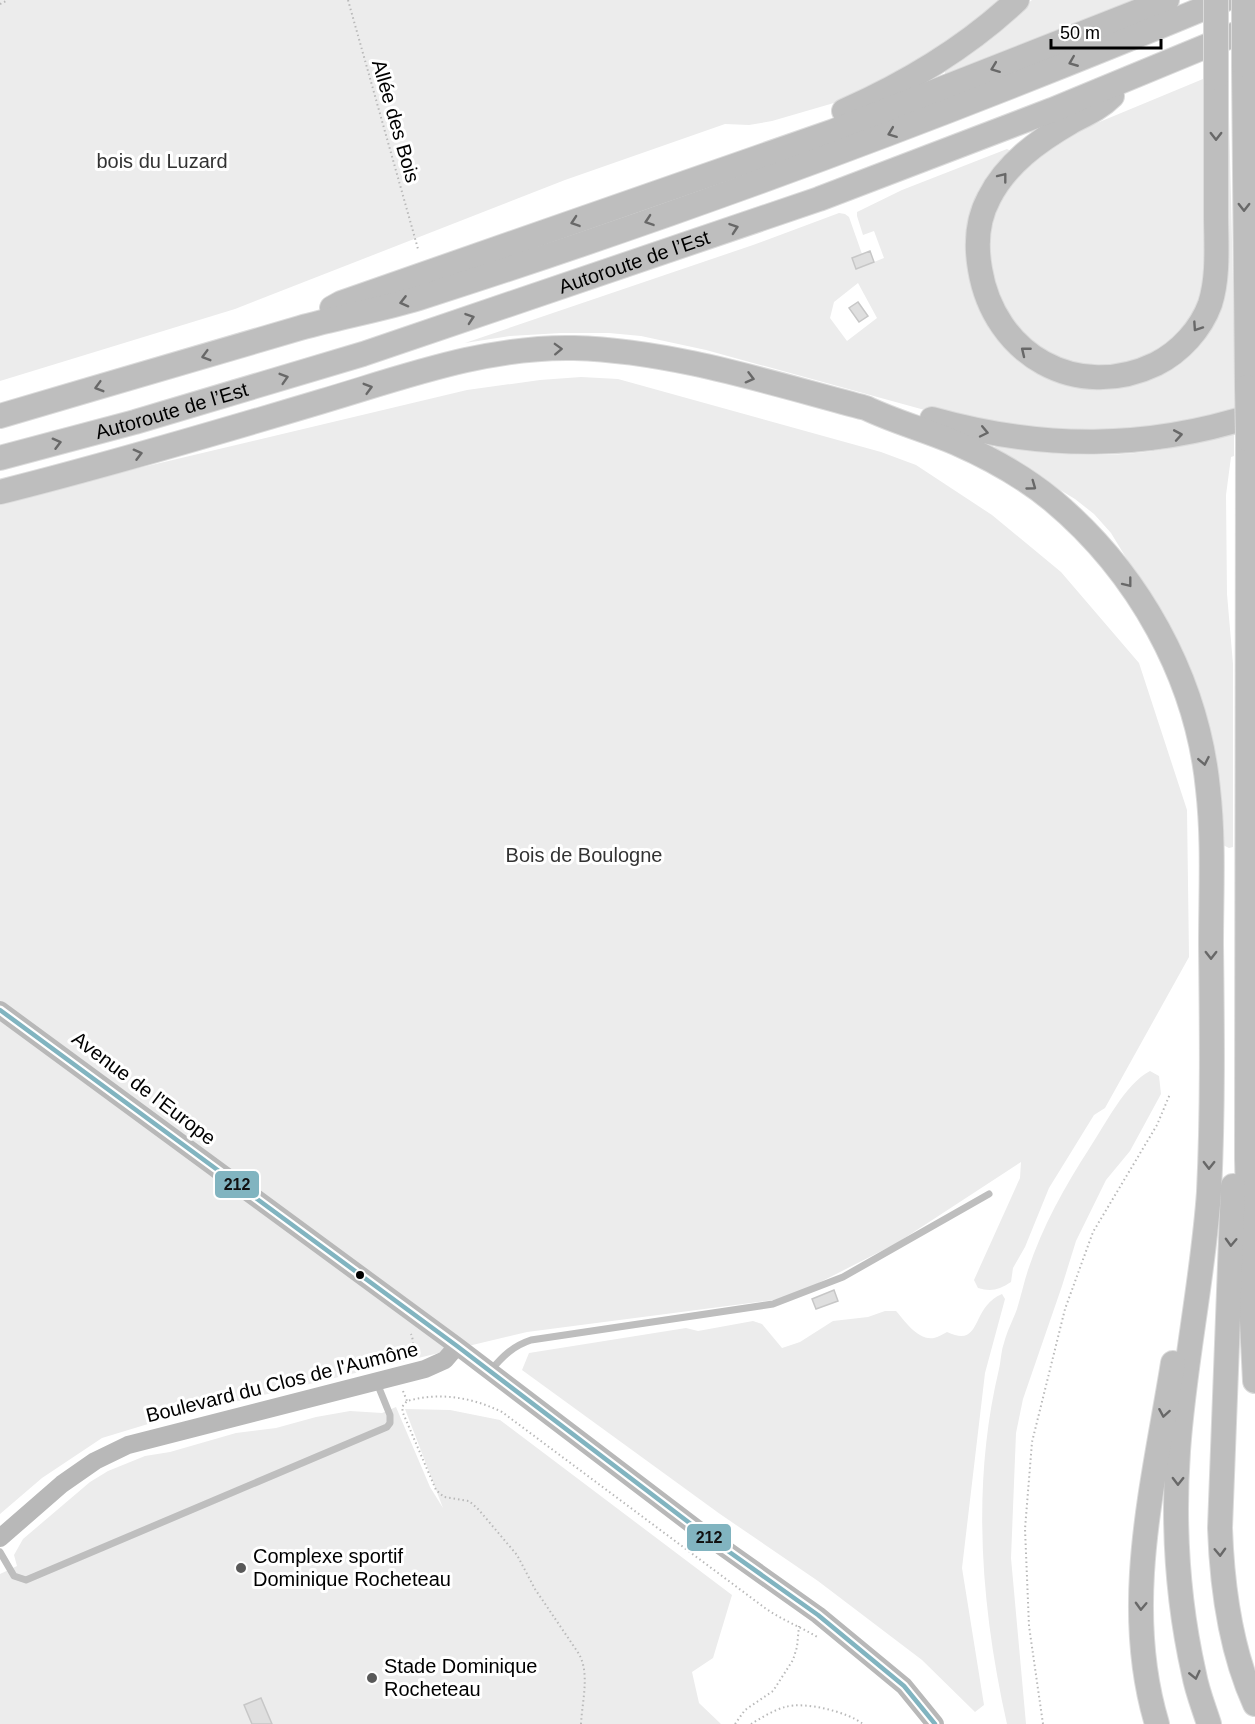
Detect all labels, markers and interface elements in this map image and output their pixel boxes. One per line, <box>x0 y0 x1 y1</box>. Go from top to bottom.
scale bar <box>1051 12 1160 50</box>
text: 50 m <box>1060 23 1100 43</box>
one-way arrow <box>1069 55 1080 67</box>
street label: Allée des Bois <box>368 57 424 185</box>
one-way arrow <box>990 61 1001 74</box>
one-way arrow <box>887 126 898 138</box>
one-way arrow <box>1210 132 1222 141</box>
park label: bois du Luzard <box>96 150 228 172</box>
one-way arrow <box>996 172 1007 183</box>
one-way arrow <box>1238 203 1250 212</box>
one-way arrow <box>644 213 655 226</box>
one-way arrow <box>570 214 581 227</box>
one-way arrow <box>728 222 739 235</box>
street label: Autoroute de l’Est <box>556 226 713 298</box>
one-way arrow <box>399 295 409 308</box>
one-way arrow <box>464 312 475 325</box>
one-way arrow <box>1193 321 1204 332</box>
one-way arrow <box>553 342 562 355</box>
one-way arrow <box>1021 347 1032 358</box>
one-way arrow <box>201 349 212 361</box>
one-way arrow <box>745 371 755 384</box>
one-way arrow <box>279 373 289 385</box>
street label: Autoroute de l’Est <box>93 378 251 443</box>
one-way arrow <box>94 380 105 392</box>
one-way arrow <box>362 383 373 395</box>
one-way arrow <box>979 425 989 438</box>
one-way arrow <box>1173 429 1182 441</box>
one-way arrow <box>51 437 61 450</box>
one-way arrow <box>132 449 142 462</box>
one-way arrow <box>1026 479 1037 490</box>
one-way arrow <box>1121 576 1132 587</box>
one-way arrow <box>1197 755 1210 765</box>
park label: Bois de Boulogne <box>506 844 662 866</box>
one-way arrow <box>1205 951 1218 960</box>
street label: Avenue de l'Europe <box>68 1027 220 1149</box>
one-way arrow <box>1203 1160 1215 1169</box>
line badge: 212 <box>214 1170 260 1199</box>
text: 212 <box>224 1176 250 1193</box>
one-way arrow <box>1225 1237 1237 1246</box>
unlabelled marker <box>354 1269 366 1281</box>
street label: Boulevard du Clos de l'Aumône <box>144 1338 420 1426</box>
one-way arrow <box>1158 1407 1171 1417</box>
one-way arrow <box>1172 1477 1184 1486</box>
line badge: 212 <box>686 1523 732 1552</box>
text: 212 <box>696 1529 722 1546</box>
place label: Complexe sportif Dominique Rocheteau <box>253 1545 451 1590</box>
one-way arrow <box>1214 1547 1227 1556</box>
marker: Complexe sportif Dominique Rocheteau <box>234 1561 248 1575</box>
one-way arrow <box>1135 1602 1147 1611</box>
place label: Stade Dominique Rocheteau <box>384 1655 537 1700</box>
one-way arrow <box>1187 1670 1200 1680</box>
marker: Stade Dominique Rocheteau <box>365 1671 379 1685</box>

